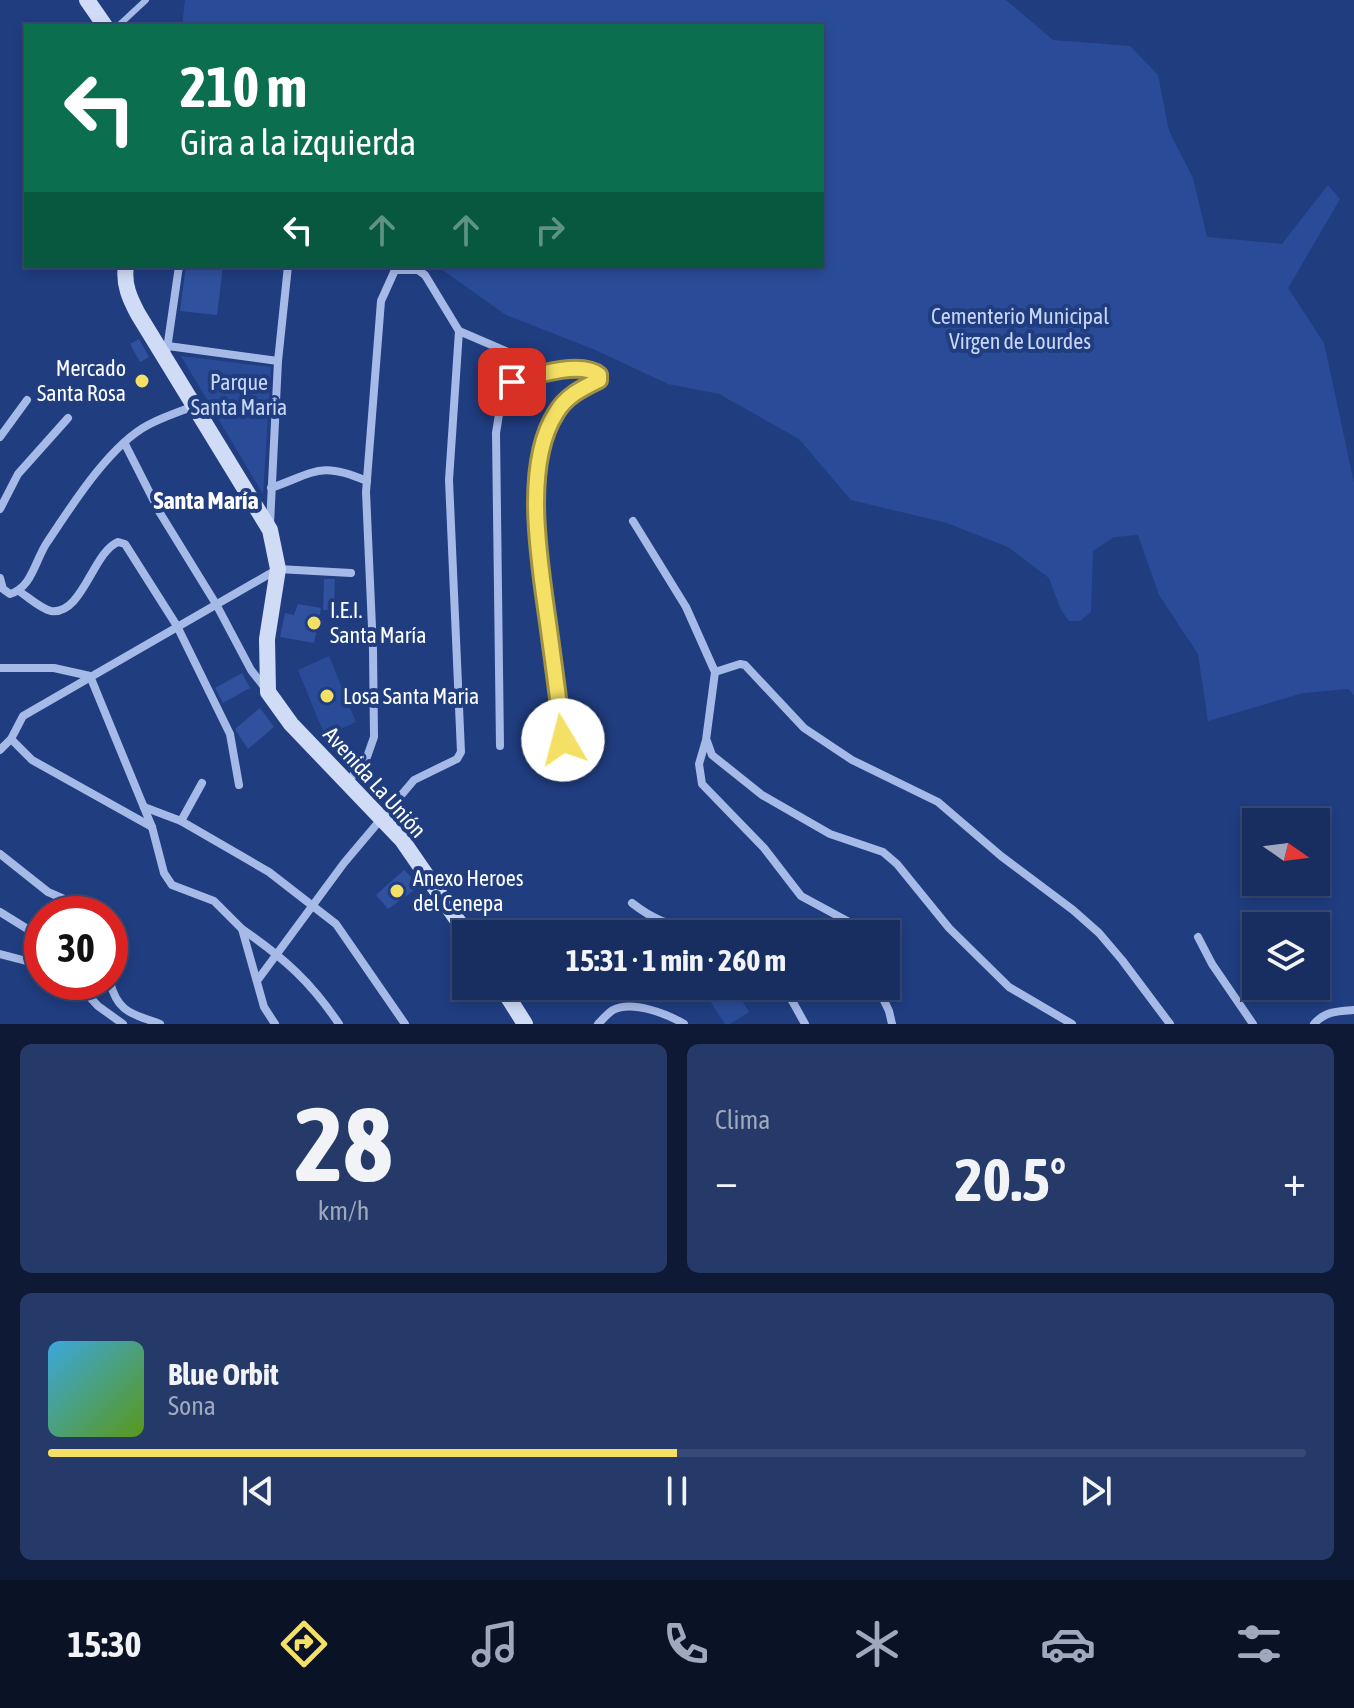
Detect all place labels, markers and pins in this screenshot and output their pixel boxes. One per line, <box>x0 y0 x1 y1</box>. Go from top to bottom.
pin <box>478 348 546 416</box>
place label: Mercado Santa Rosa <box>37 355 126 406</box>
marker: Mercado Santa Rosa <box>133 372 151 390</box>
place label: I.E.I. Santa María <box>330 597 426 648</box>
marker: I.E.I. Santa María <box>305 614 323 632</box>
place label: Losa Santa Maria <box>343 683 479 709</box>
marker: Losa Santa Maria <box>318 687 336 705</box>
place label: Anexo Heroes del Cenepa <box>413 865 524 916</box>
marker: Anexo Heroes del Cenepa <box>388 882 406 900</box>

